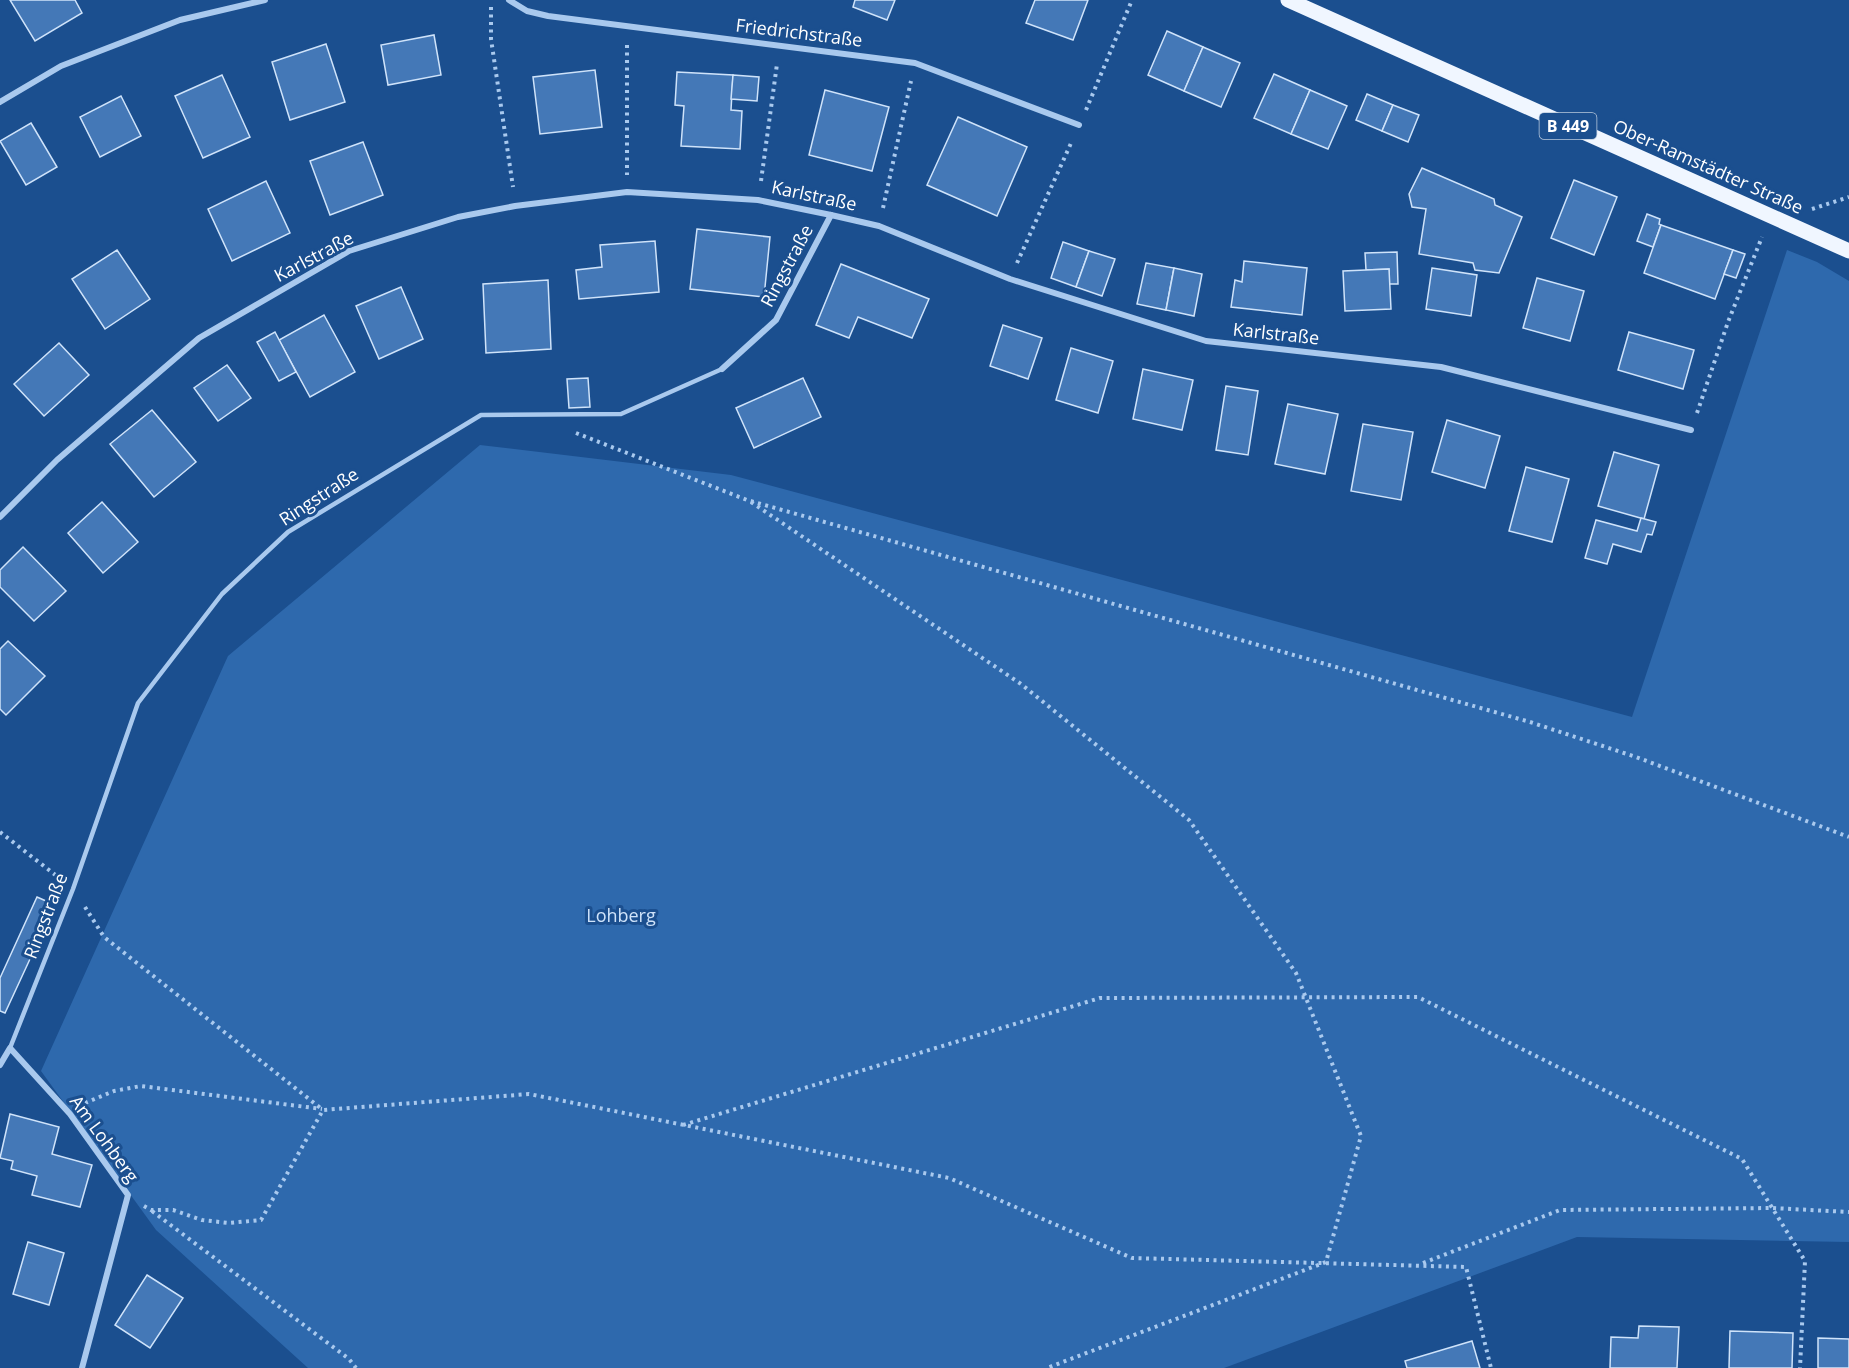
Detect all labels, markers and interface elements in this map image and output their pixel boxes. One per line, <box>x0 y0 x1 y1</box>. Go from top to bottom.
street label: Friedrichstraße <box>734 12 864 52</box>
road number: B 449 <box>1540 113 1596 139</box>
street label: Ober-Ramstädter Straße <box>1610 113 1807 219</box>
street label: Karlstraße <box>769 174 859 216</box>
street label: Ringstraße <box>754 220 818 311</box>
street label: Karlstraße <box>270 225 357 287</box>
street label: Karlstraße <box>1232 317 1320 349</box>
street label: Ringstraße <box>274 462 363 531</box>
street label: Ringstraße <box>18 869 72 962</box>
park label: Lohberg <box>586 903 656 927</box>
street label: Am Lohberg <box>65 1090 145 1187</box>

